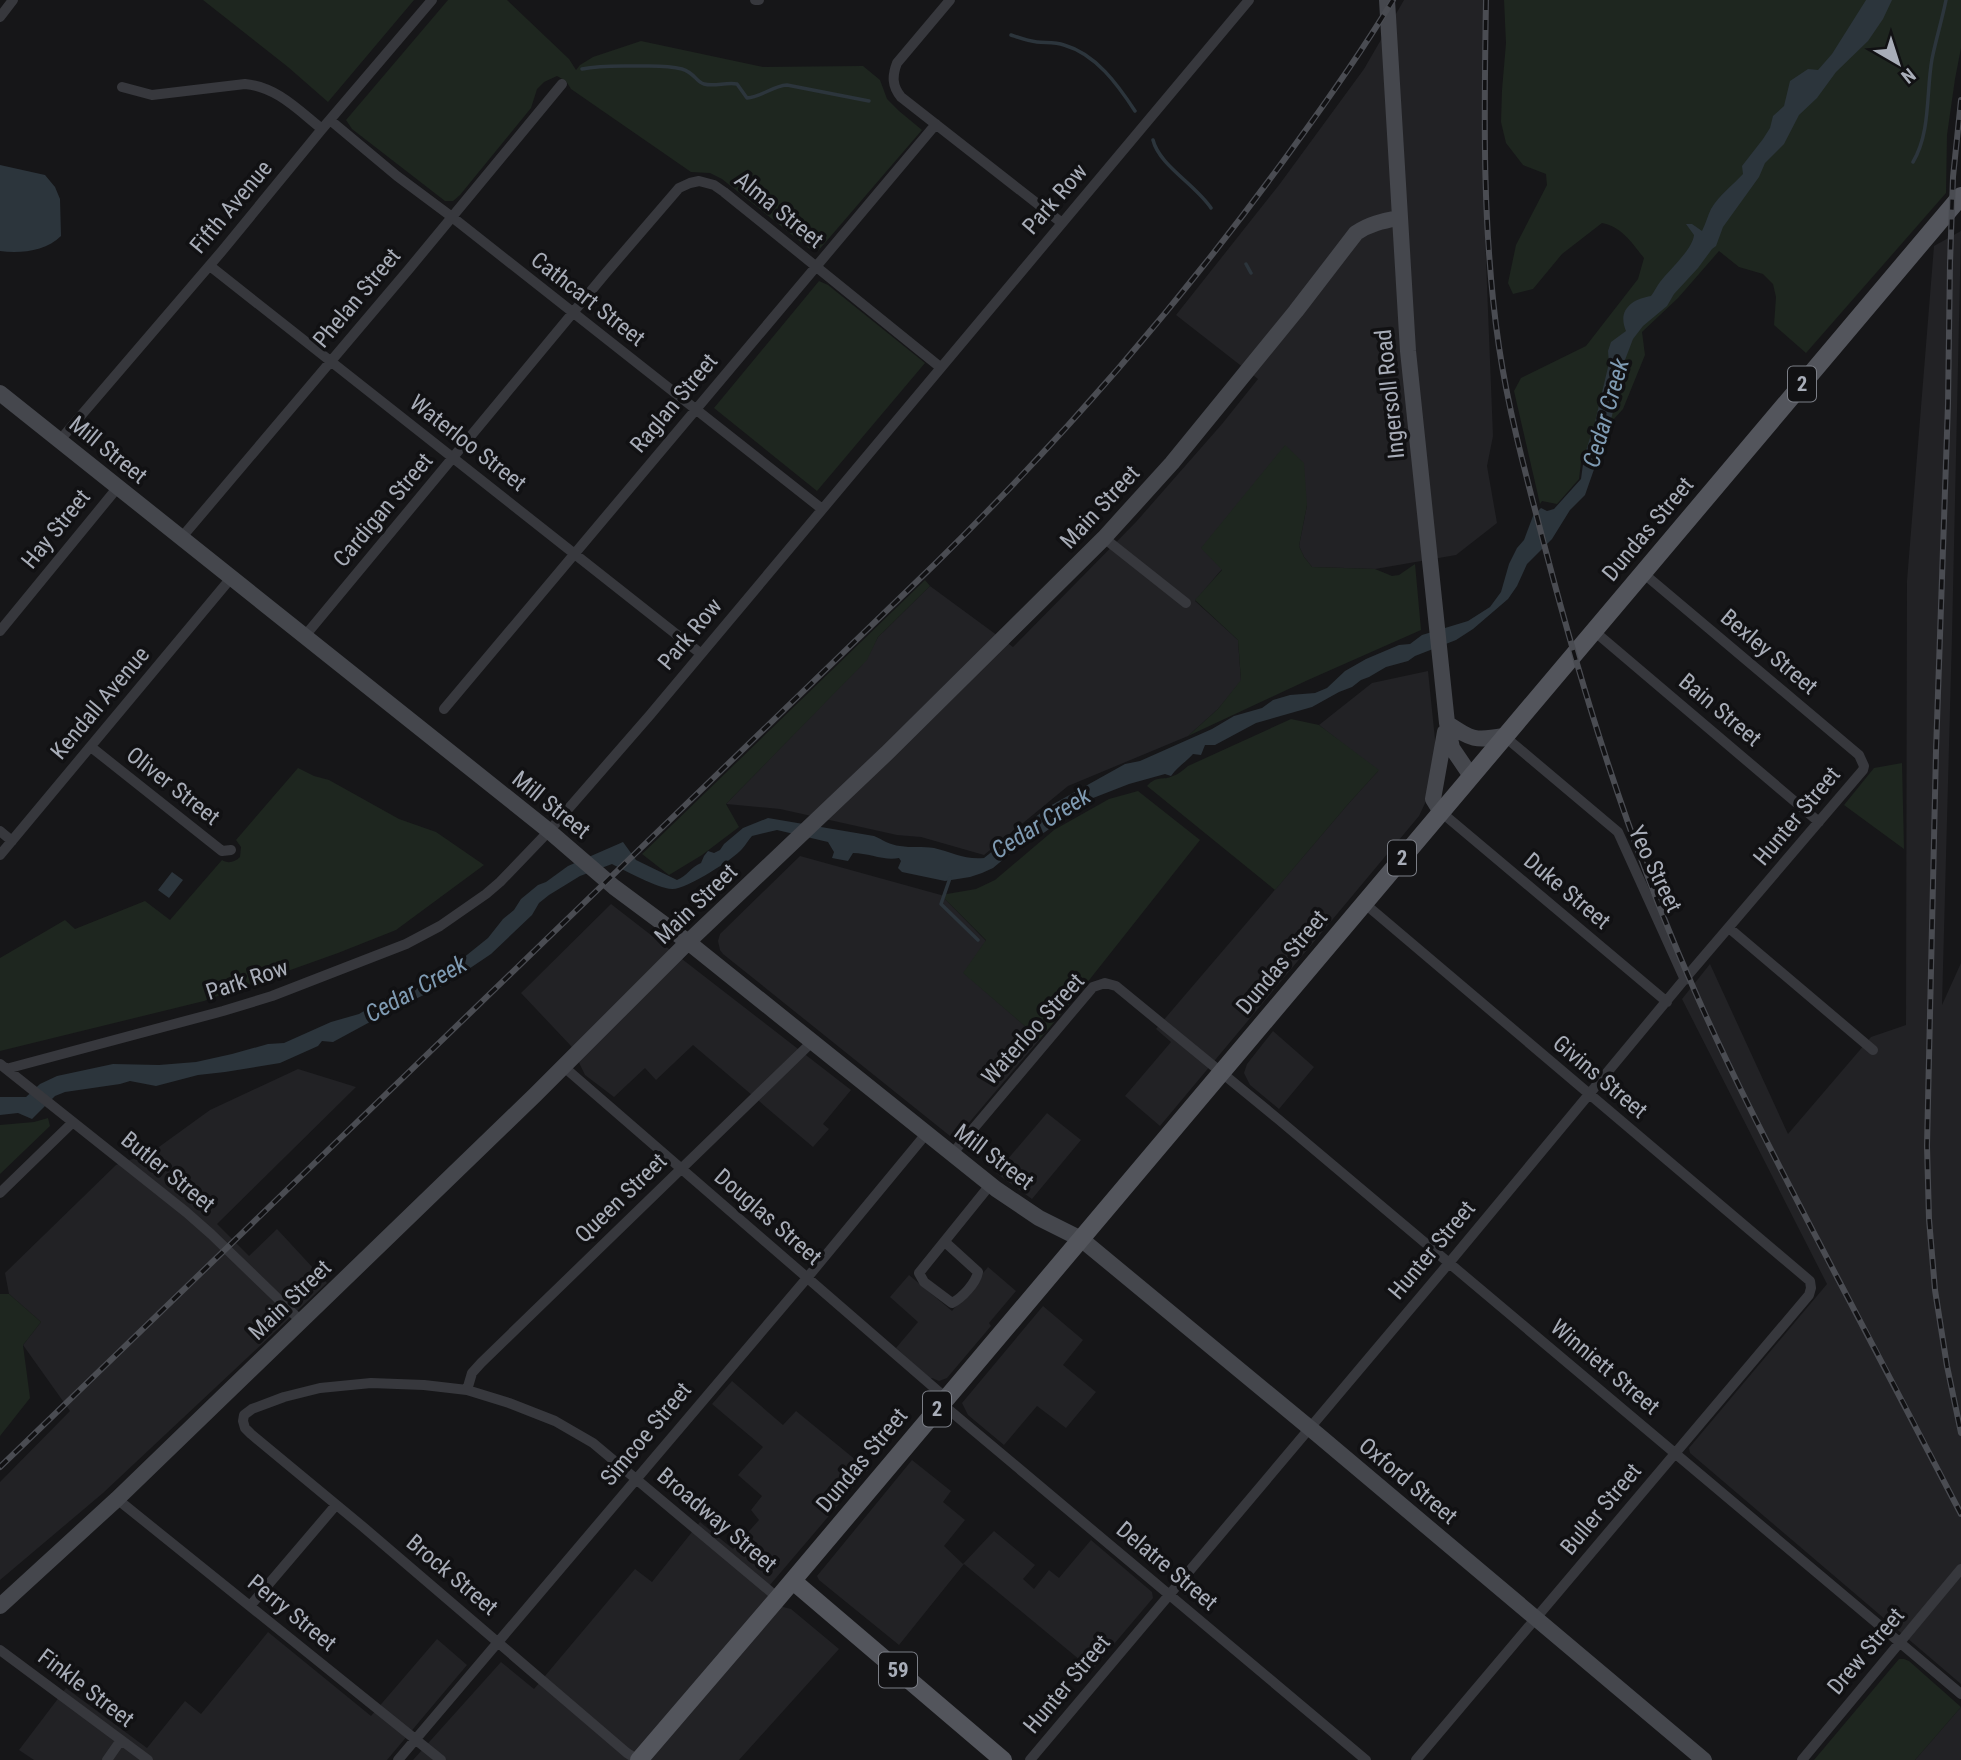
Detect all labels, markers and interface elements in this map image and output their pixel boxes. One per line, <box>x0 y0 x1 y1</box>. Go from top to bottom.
north arrow <box>1863 28 1933 98</box>
text: N <box>1897 63 1920 88</box>
street label: Fifth Avenue <box>184 155 278 259</box>
street label: Park Row <box>1017 158 1093 240</box>
street label: Alma Street <box>729 166 829 254</box>
street label: Phelan Street <box>308 243 406 353</box>
street label: Cathcart Street <box>526 246 650 352</box>
street label: Ingersoll Road <box>1370 328 1410 460</box>
street label: Raglan Street <box>625 348 723 458</box>
water label: Cedar Creek <box>1577 355 1635 471</box>
road number: 2 <box>1788 366 1816 402</box>
street label: Waterloo Street <box>404 389 532 497</box>
street label: Mill Street <box>64 410 152 490</box>
street label: Cardigan Street <box>328 448 438 572</box>
street label: Main Street <box>1055 460 1145 554</box>
street label: Dundas Street <box>1597 471 1699 587</box>
street label: Hay Street <box>16 484 96 574</box>
street label: Park Row <box>652 593 728 675</box>
street label: Bexley Street <box>1715 604 1823 700</box>
street label: Kendall Avenue <box>45 641 155 765</box>
street label: Bain Street <box>1673 668 1767 752</box>
street label: Oliver Street <box>121 741 225 831</box>
street label: Hunter Street <box>1748 761 1846 871</box>
street label: Mill Street <box>507 765 595 845</box>
water label: Cedar Creek <box>986 781 1096 864</box>
street label: Yeo Street <box>1623 821 1687 917</box>
road number: 2 <box>1388 840 1416 876</box>
street label: Duke Street <box>1518 847 1616 935</box>
street label: Main Street <box>649 858 743 950</box>
street label: Dundas Street <box>1231 904 1333 1020</box>
water label: Cedar Creek <box>360 949 472 1028</box>
street label: Park Row <box>202 954 292 1006</box>
street label: Waterloo Street <box>976 968 1090 1090</box>
street label: Givins Street <box>1547 1030 1653 1124</box>
street label: Mill Street <box>949 1118 1039 1196</box>
street label: Butler Street <box>116 1126 220 1218</box>
street label: Queen Street <box>570 1148 672 1248</box>
street label: Douglas Street <box>709 1163 827 1271</box>
street label: Hunter Street <box>1383 1195 1481 1305</box>
street label: Main Street <box>243 1254 337 1346</box>
street label: Winniett Street <box>1545 1314 1665 1420</box>
street label: Simcoe Street <box>595 1377 697 1491</box>
road number: 2 <box>923 1392 951 1426</box>
street label: Dundas Street <box>811 1402 913 1518</box>
street label: Oxford Street <box>1353 1432 1463 1530</box>
street label: Buller Street <box>1555 1458 1647 1560</box>
street label: Broadway Street <box>652 1462 782 1578</box>
street label: Delatre Street <box>1111 1516 1223 1616</box>
street label: Brock Street <box>401 1529 503 1621</box>
street label: Perry Street <box>242 1569 342 1657</box>
street label: Drew Street <box>1822 1602 1910 1700</box>
street label: Hunter Street <box>1018 1629 1116 1739</box>
street label: Finkle Street <box>33 1643 139 1733</box>
road number: 59 <box>879 1652 917 1688</box>

